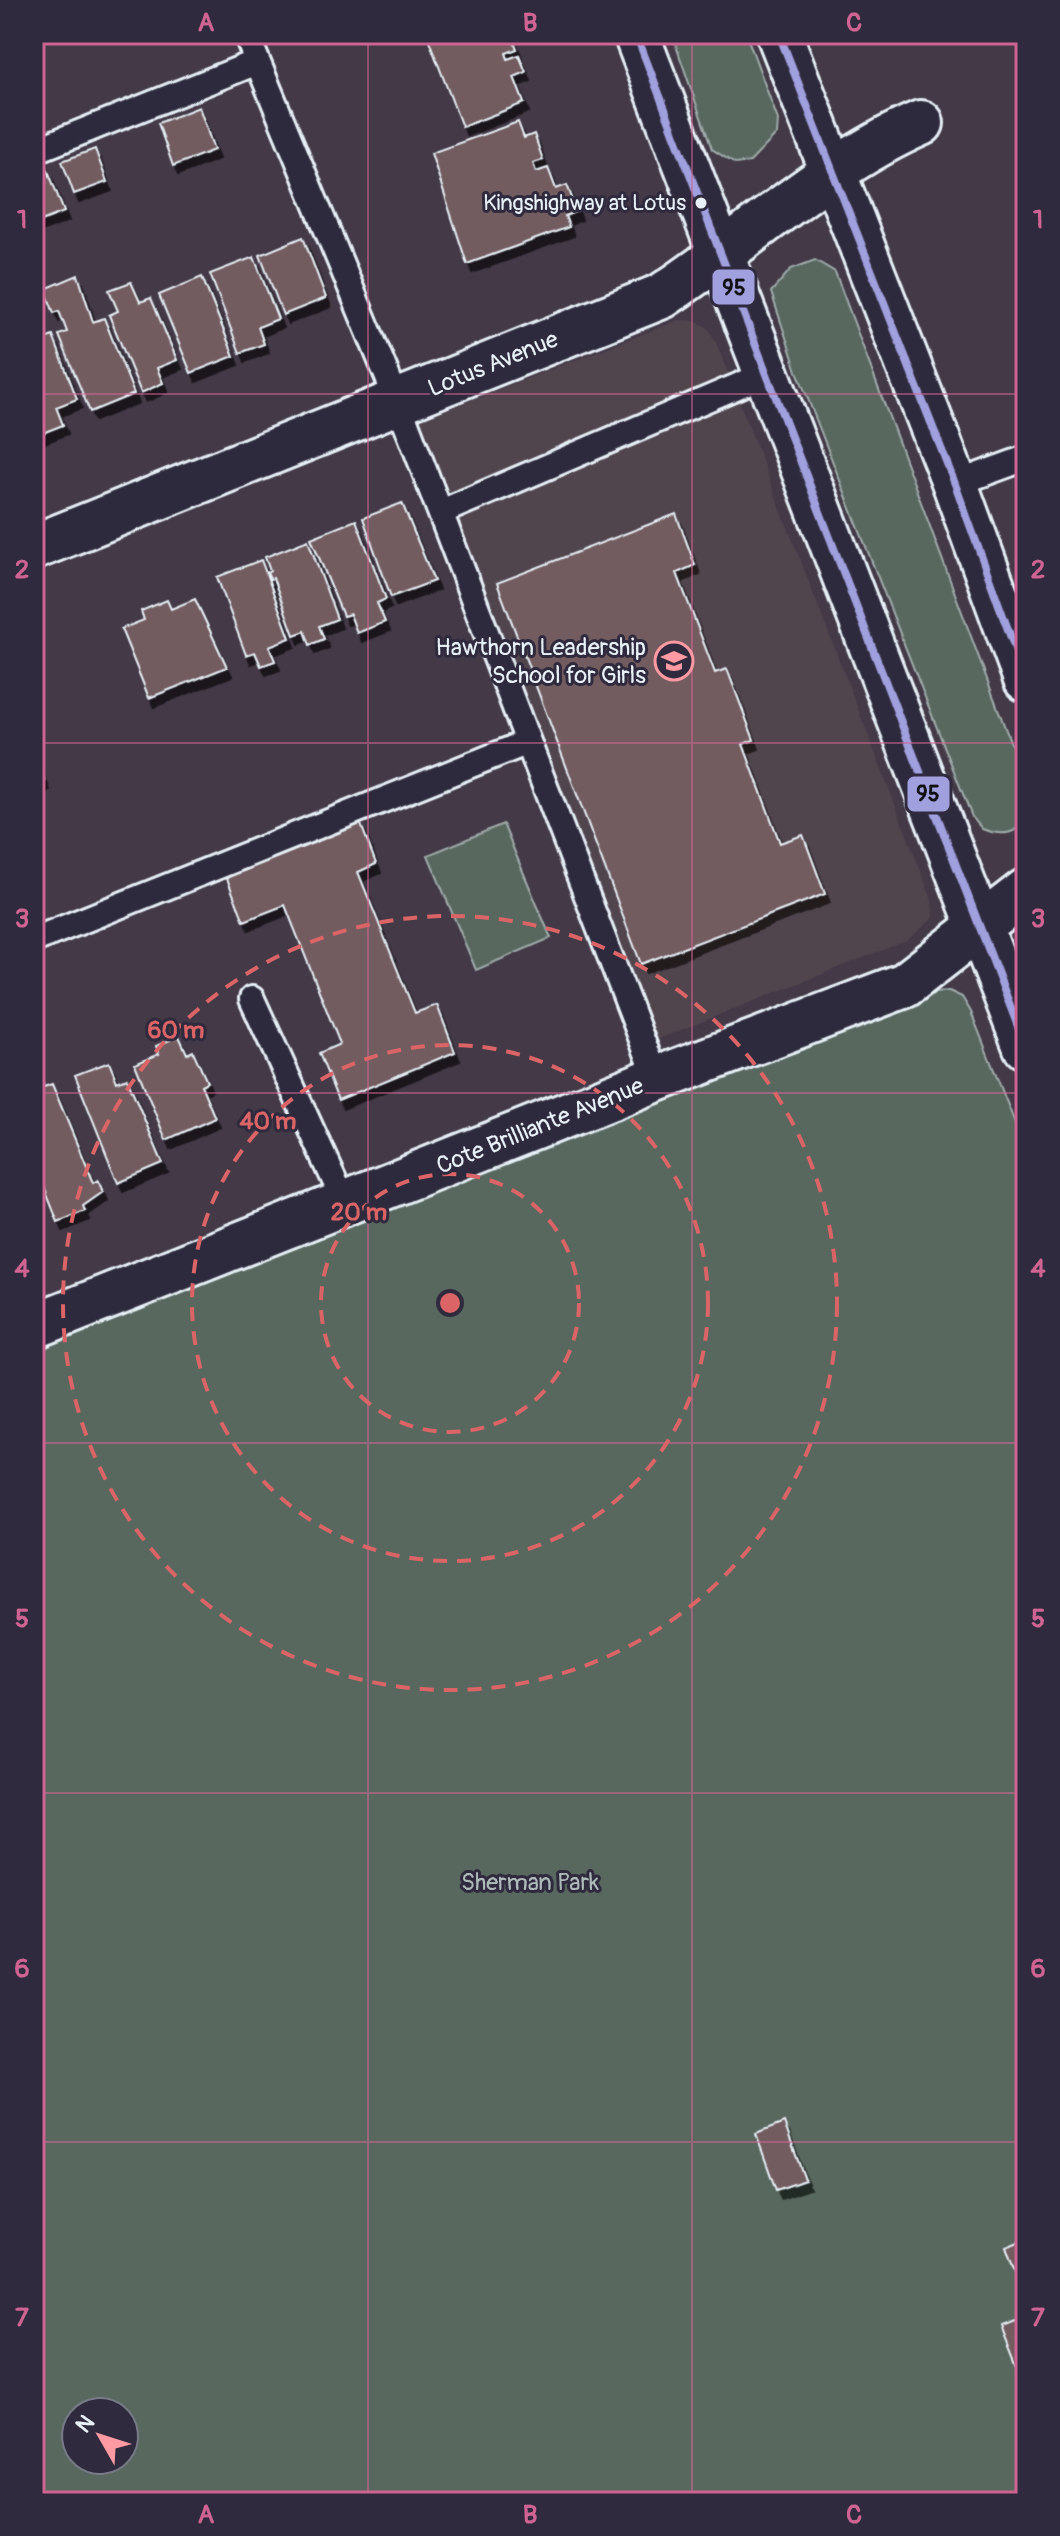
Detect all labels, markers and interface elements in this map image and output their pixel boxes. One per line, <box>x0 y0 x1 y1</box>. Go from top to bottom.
text: A <box>198 7 215 39</box>
text: B <box>523 7 537 39</box>
text: C <box>846 7 862 39</box>
place label: Kingshighway at Lotus <box>483 189 686 217</box>
marker: Kingshighway at Lotus <box>693 195 709 211</box>
text: 1 <box>17 204 27 236</box>
text: 1 <box>1033 204 1043 236</box>
line badge: 95 <box>711 268 756 306</box>
text: 95 <box>722 274 746 302</box>
street label: Lotus Avenue <box>424 325 563 403</box>
text: 2 <box>15 554 29 586</box>
text: 2 <box>1031 554 1045 586</box>
place label: Hawthorn Leadership School for Girls <box>436 633 646 690</box>
school or university icon: Hawthorn Leadership School for Girls <box>653 640 695 682</box>
line badge: 95 <box>906 775 951 813</box>
text: 95 <box>916 780 940 808</box>
text: 3 <box>15 903 29 935</box>
text: 3 <box>1031 903 1045 935</box>
text: 60 m <box>148 1016 204 1045</box>
street label: Cote Brilliante Avenue <box>432 1071 648 1181</box>
text: 40 m <box>240 1107 296 1136</box>
text: 20 m <box>331 1198 387 1227</box>
text: 4 <box>14 1253 30 1285</box>
text: 4 <box>1030 1253 1046 1285</box>
centre of rings <box>436 1289 464 1317</box>
text: 5 <box>15 1603 29 1635</box>
text: 5 <box>1031 1603 1045 1635</box>
park label: Sherman Park <box>461 1868 599 1897</box>
text: 6 <box>14 1953 30 1985</box>
text: 6 <box>1030 1953 1046 1985</box>
text: 7 <box>15 2302 29 2334</box>
text: 7 <box>1031 2302 1045 2334</box>
north arrow <box>60 2396 140 2476</box>
text: N <box>70 2409 101 2439</box>
text: A <box>198 2499 215 2531</box>
text: B <box>523 2499 537 2531</box>
text: C <box>846 2499 862 2531</box>

